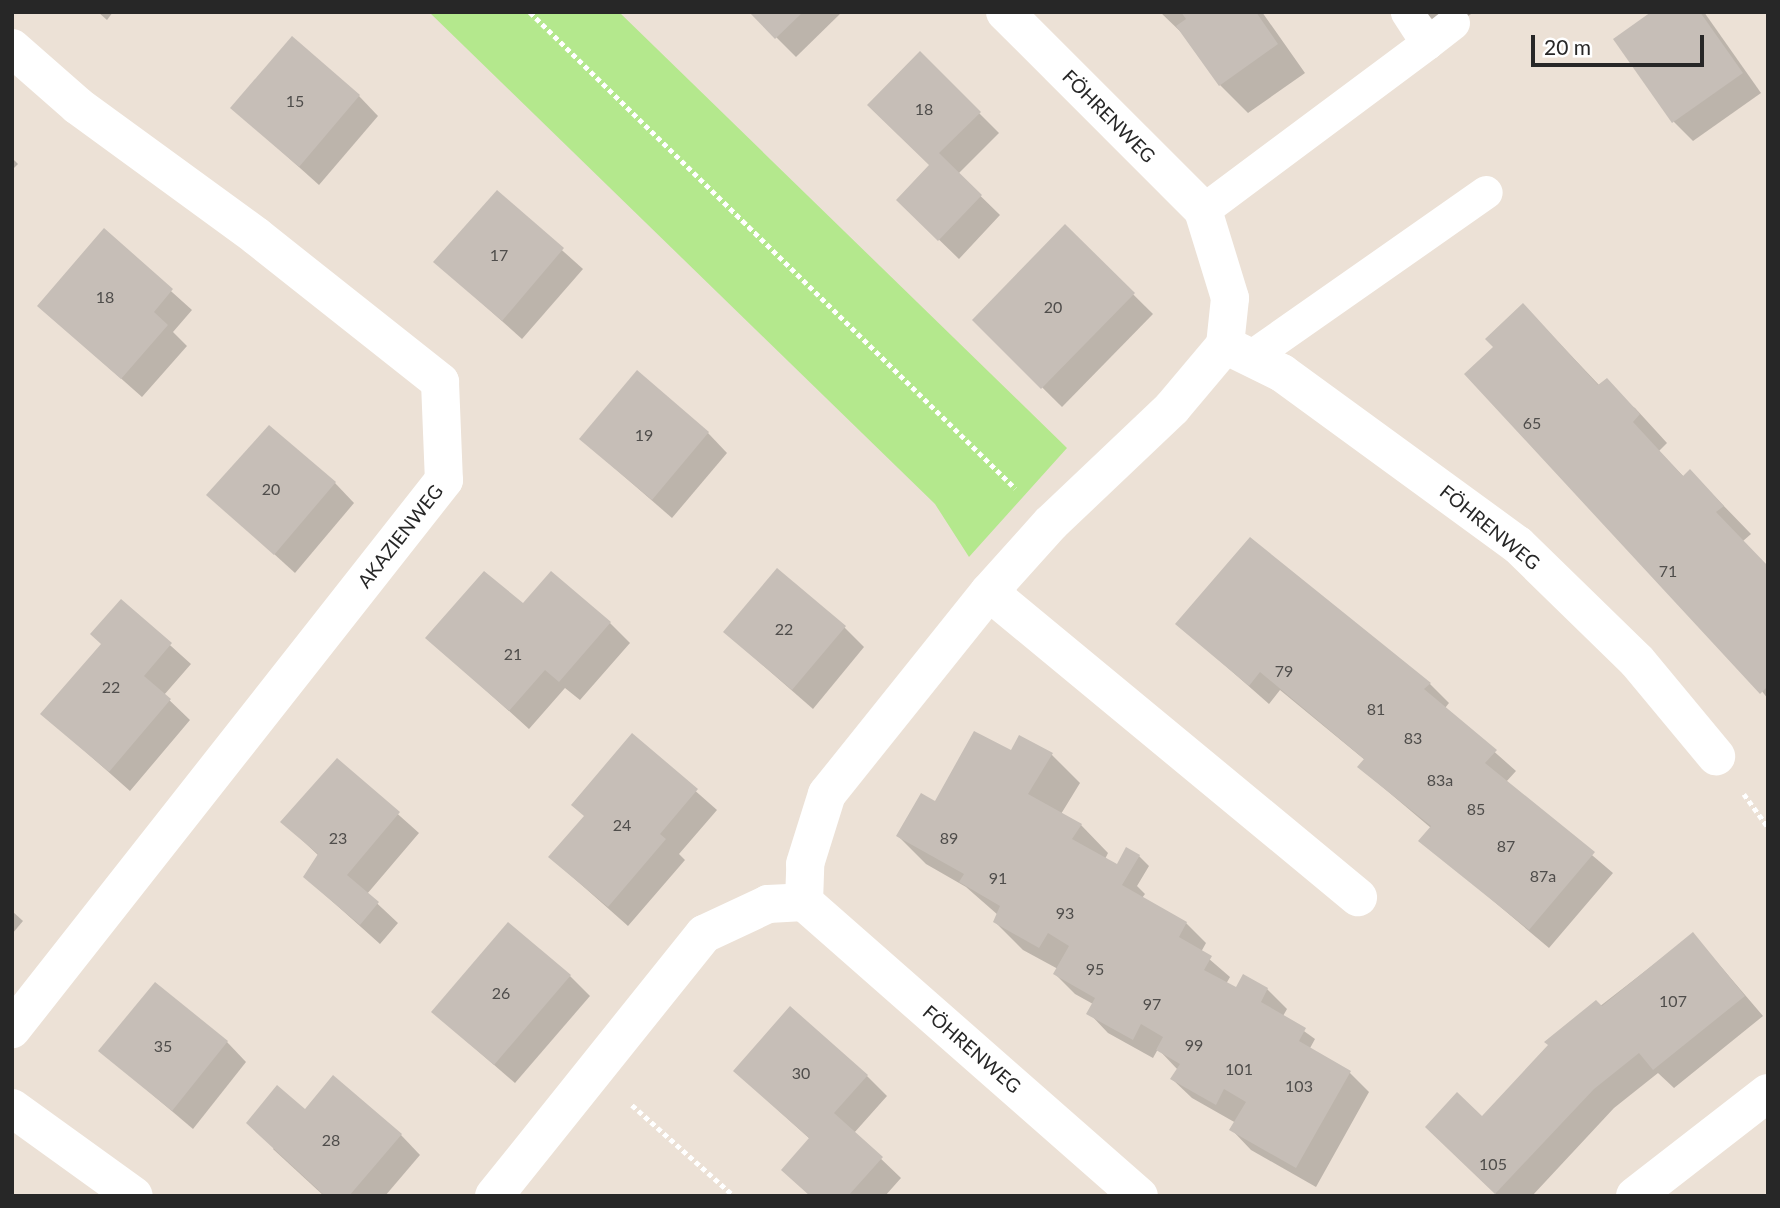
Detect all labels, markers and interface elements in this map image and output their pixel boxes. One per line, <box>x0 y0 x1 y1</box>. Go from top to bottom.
scale bar <box>1535 21 1708 65</box>
text: 20 m <box>1544 34 1591 59</box>
street label: FÖHRENWEG <box>1058 65 1160 167</box>
house number: 15 <box>286 91 304 111</box>
house number: 18 <box>915 99 933 119</box>
house number: 17 <box>490 245 508 265</box>
house number: 18 <box>96 287 114 307</box>
house number: 20 <box>1044 297 1062 317</box>
house number: 65 <box>1523 413 1541 433</box>
house number: 19 <box>635 425 653 445</box>
house number: 20 <box>262 479 280 499</box>
street label: AKAZIENWEG <box>353 480 447 592</box>
street label: FÖHRENWEG <box>1435 480 1545 574</box>
house number: 71 <box>1659 561 1677 581</box>
house number: 22 <box>775 619 793 639</box>
house number: 21 <box>504 644 522 664</box>
house number: 79 <box>1275 661 1293 681</box>
house number: 22 <box>102 677 120 697</box>
house number: 81 <box>1367 699 1385 719</box>
house number: 83 <box>1404 728 1422 748</box>
house number: 83a <box>1427 770 1453 790</box>
house number: 85 <box>1467 799 1485 819</box>
house number: 24 <box>613 815 631 835</box>
house number: 23 <box>329 828 347 848</box>
house number: 89 <box>940 828 958 848</box>
house number: 87 <box>1497 836 1515 856</box>
house number: 87a <box>1530 866 1556 886</box>
house number: 91 <box>989 868 1007 888</box>
house number: 93 <box>1056 903 1074 923</box>
house number: 95 <box>1086 959 1104 979</box>
house number: 26 <box>492 983 510 1003</box>
house number: 107 <box>1659 991 1687 1011</box>
house number: 97 <box>1143 994 1161 1014</box>
street label: FÖHRENWEG <box>919 1000 1025 1098</box>
house number: 99 <box>1185 1035 1203 1055</box>
house number: 35 <box>154 1036 172 1056</box>
house number: 101 <box>1225 1059 1253 1079</box>
house number: 30 <box>792 1063 810 1083</box>
house number: 103 <box>1285 1076 1313 1096</box>
house number: 28 <box>322 1130 340 1150</box>
house number: 105 <box>1479 1154 1507 1174</box>

